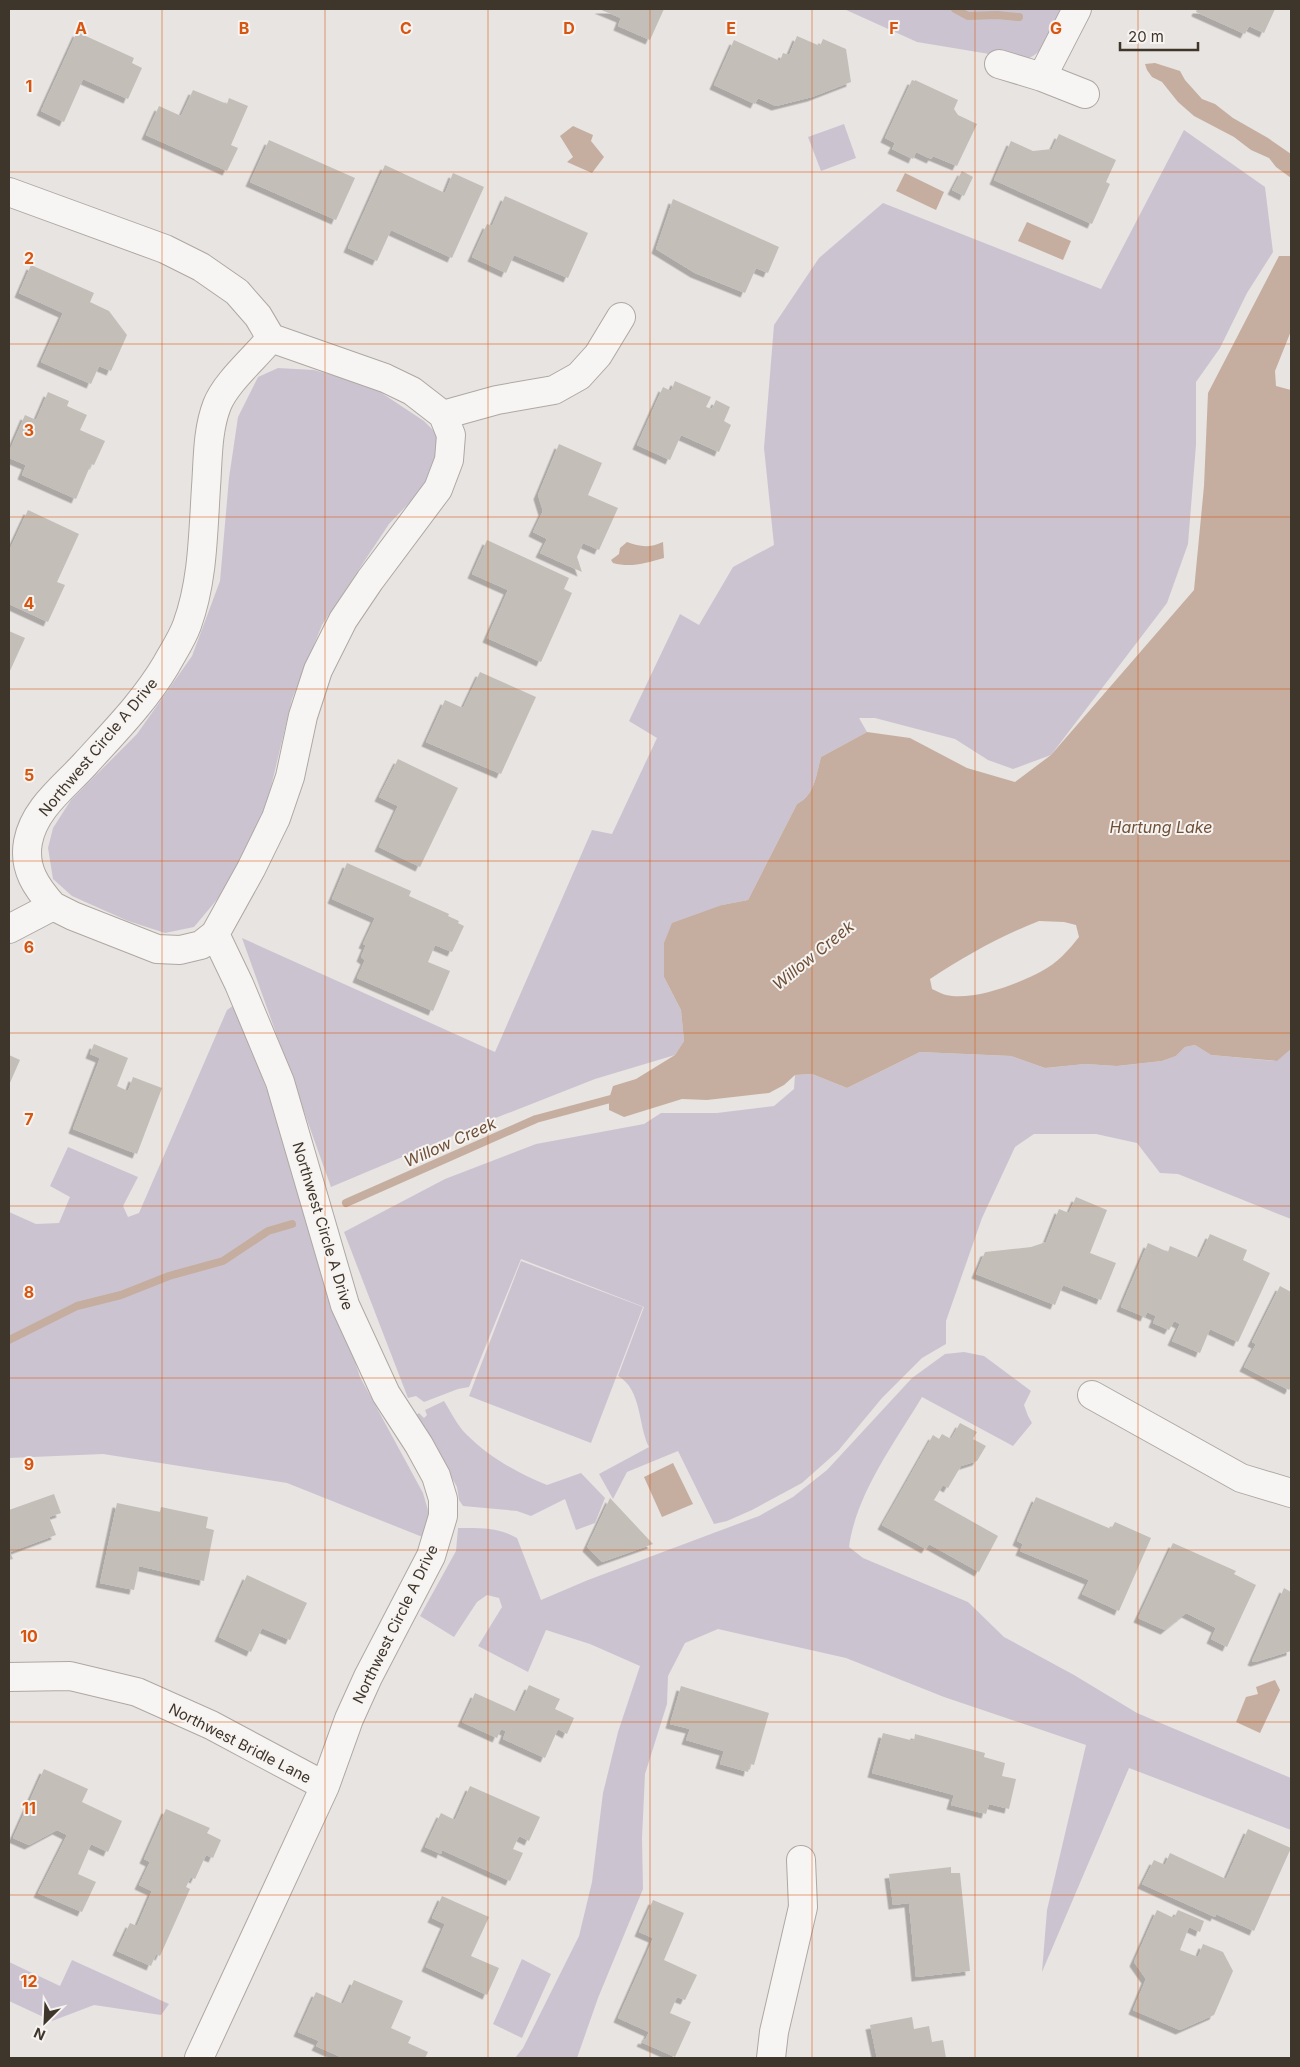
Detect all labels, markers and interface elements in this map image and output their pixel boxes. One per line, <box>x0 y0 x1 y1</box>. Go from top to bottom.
text: A <box>75 18 87 38</box>
text: B <box>239 18 249 38</box>
text: C <box>400 18 412 38</box>
text: D <box>563 18 575 38</box>
text: E <box>726 18 736 38</box>
text: F <box>889 18 899 38</box>
text: G <box>1050 18 1062 38</box>
scale bar <box>1120 20 1198 52</box>
text: 20 m <box>1128 27 1164 46</box>
text: 1 <box>26 76 32 96</box>
text: 2 <box>24 248 34 268</box>
text: 3 <box>24 420 34 440</box>
text: 4 <box>24 593 35 613</box>
street label: Northwest Circle A Drive <box>35 674 161 820</box>
text: 5 <box>24 765 34 785</box>
water label: Hartung Lake <box>1110 817 1213 837</box>
water label: Willow Creek <box>768 916 858 994</box>
text: 6 <box>24 937 34 957</box>
text: 7 <box>24 1109 34 1129</box>
water label: Willow Creek <box>401 1113 499 1171</box>
street label: Northwest Circle A Drive <box>288 1140 358 1312</box>
text: 8 <box>24 1282 34 1302</box>
text: 9 <box>24 1454 34 1474</box>
street label: Northwest Circle A Drive <box>348 1541 442 1707</box>
text: 10 <box>20 1626 38 1646</box>
street label: Northwest Bridle Lane <box>166 1699 314 1787</box>
text: 11 <box>22 1798 36 1818</box>
text: 12 <box>21 1971 37 1991</box>
north arrow <box>20 1997 70 2047</box>
text: N <box>31 2024 48 2044</box>

